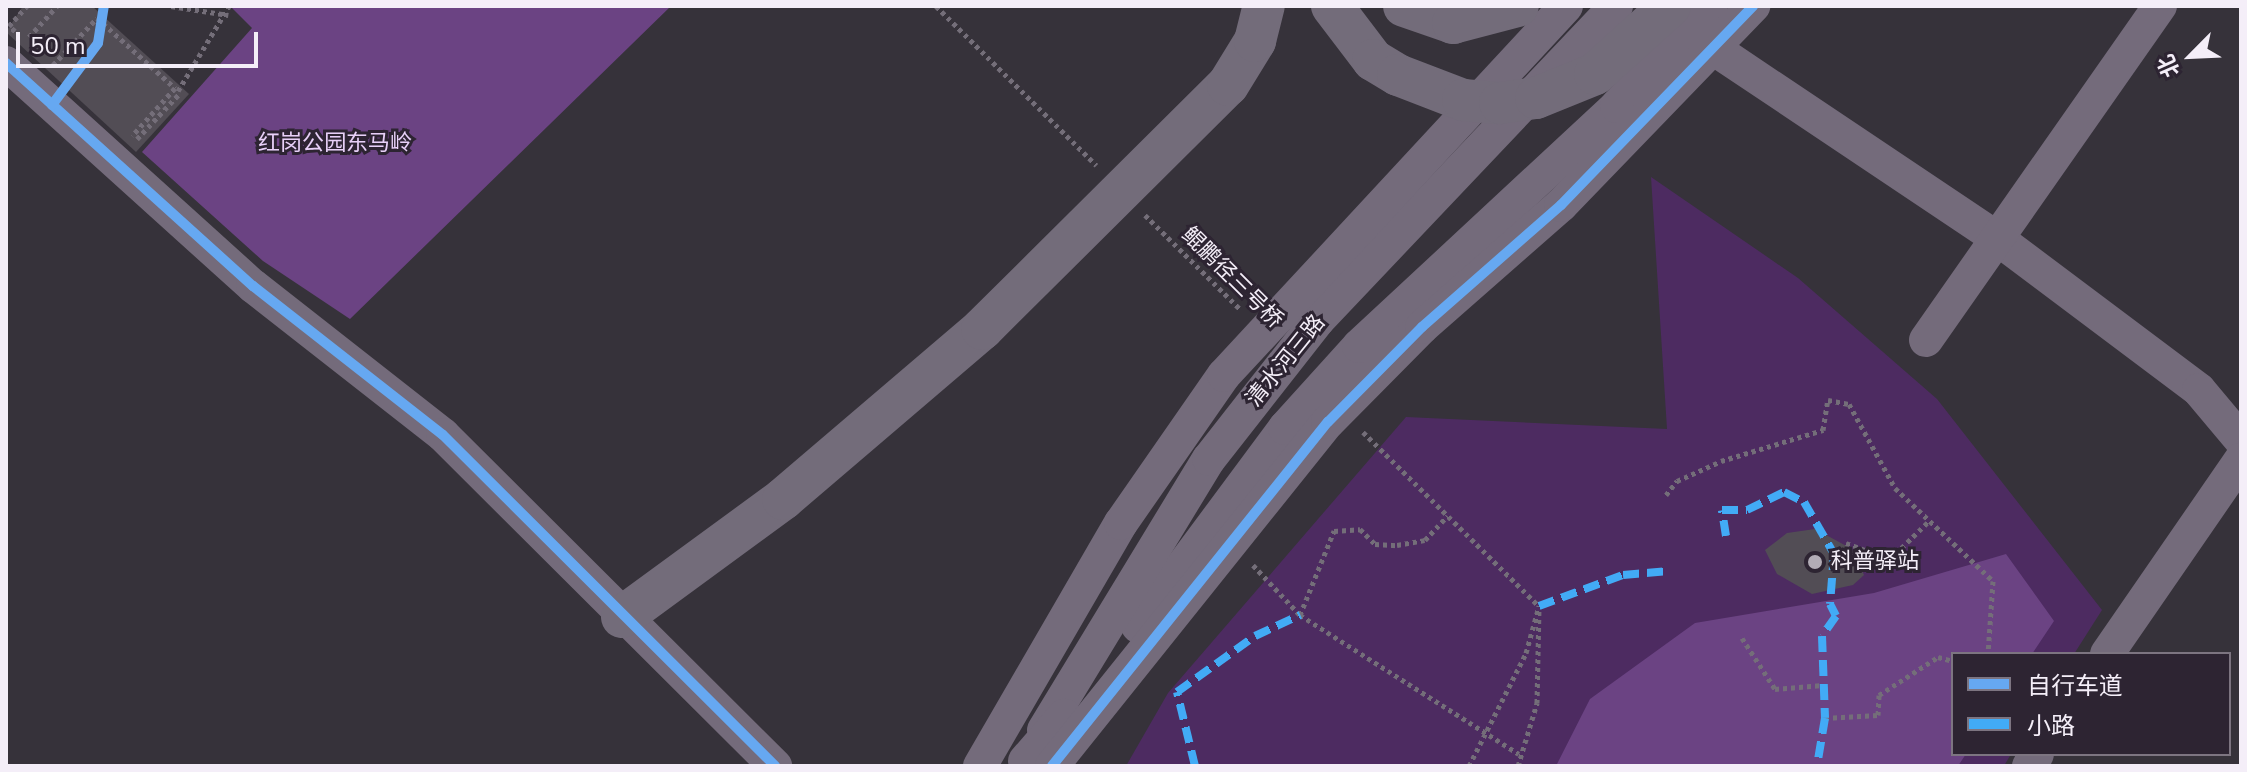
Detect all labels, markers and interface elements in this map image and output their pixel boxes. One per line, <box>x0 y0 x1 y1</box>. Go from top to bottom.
scale bar <box>20 16 262 66</box>
north arrow <box>2151 16 2231 96</box>
text: 50 m <box>30 30 86 62</box>
text: 北 <box>2151 50 2187 82</box>
park label: 红岗公园东马岭 <box>258 131 412 157</box>
street label: 鲲鹏径三号桥 <box>1176 222 1288 334</box>
street label: 清水河三路 <box>1241 310 1331 412</box>
place label: 科普驿站 <box>1831 549 1919 575</box>
marker: 科普驿站 <box>1806 553 1824 571</box>
legend <box>1951 652 2231 756</box>
text: 自行车道 <box>2027 670 2123 702</box>
text: 小路 <box>2027 710 2075 742</box>

